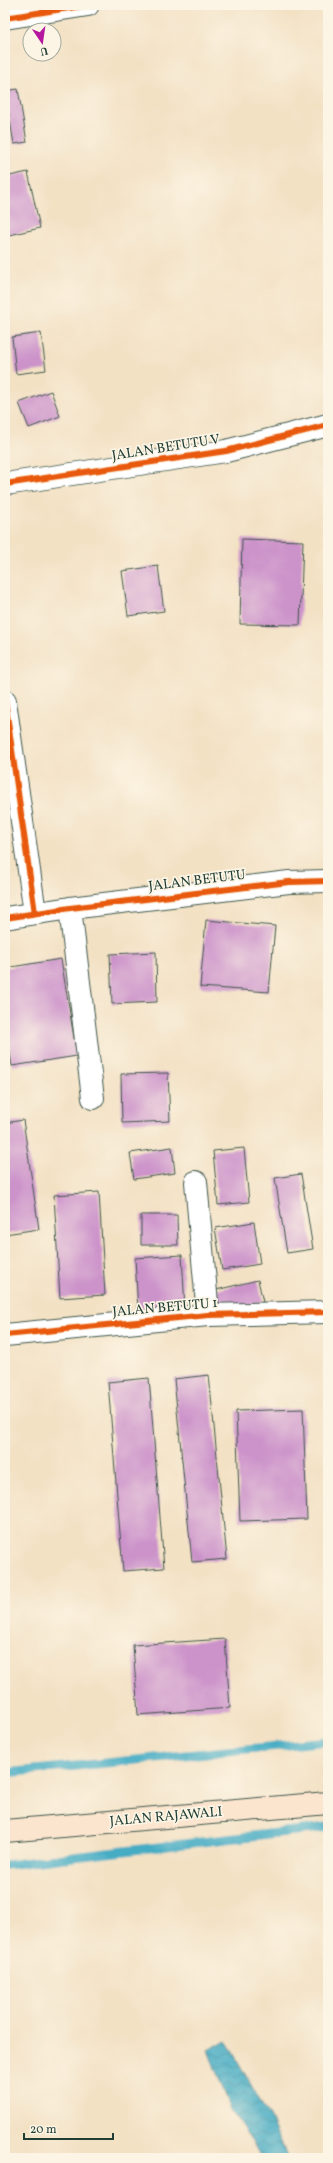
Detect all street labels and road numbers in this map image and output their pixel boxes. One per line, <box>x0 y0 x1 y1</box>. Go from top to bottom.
street label: JALAN BETUTU V <box>110 430 222 466</box>
street label: JALAN BETUTU <box>147 866 247 896</box>
street label: JALAN BETUTU 1 <box>112 1294 218 1322</box>
street label: JALAN RAJAWALI <box>109 1803 223 1831</box>

